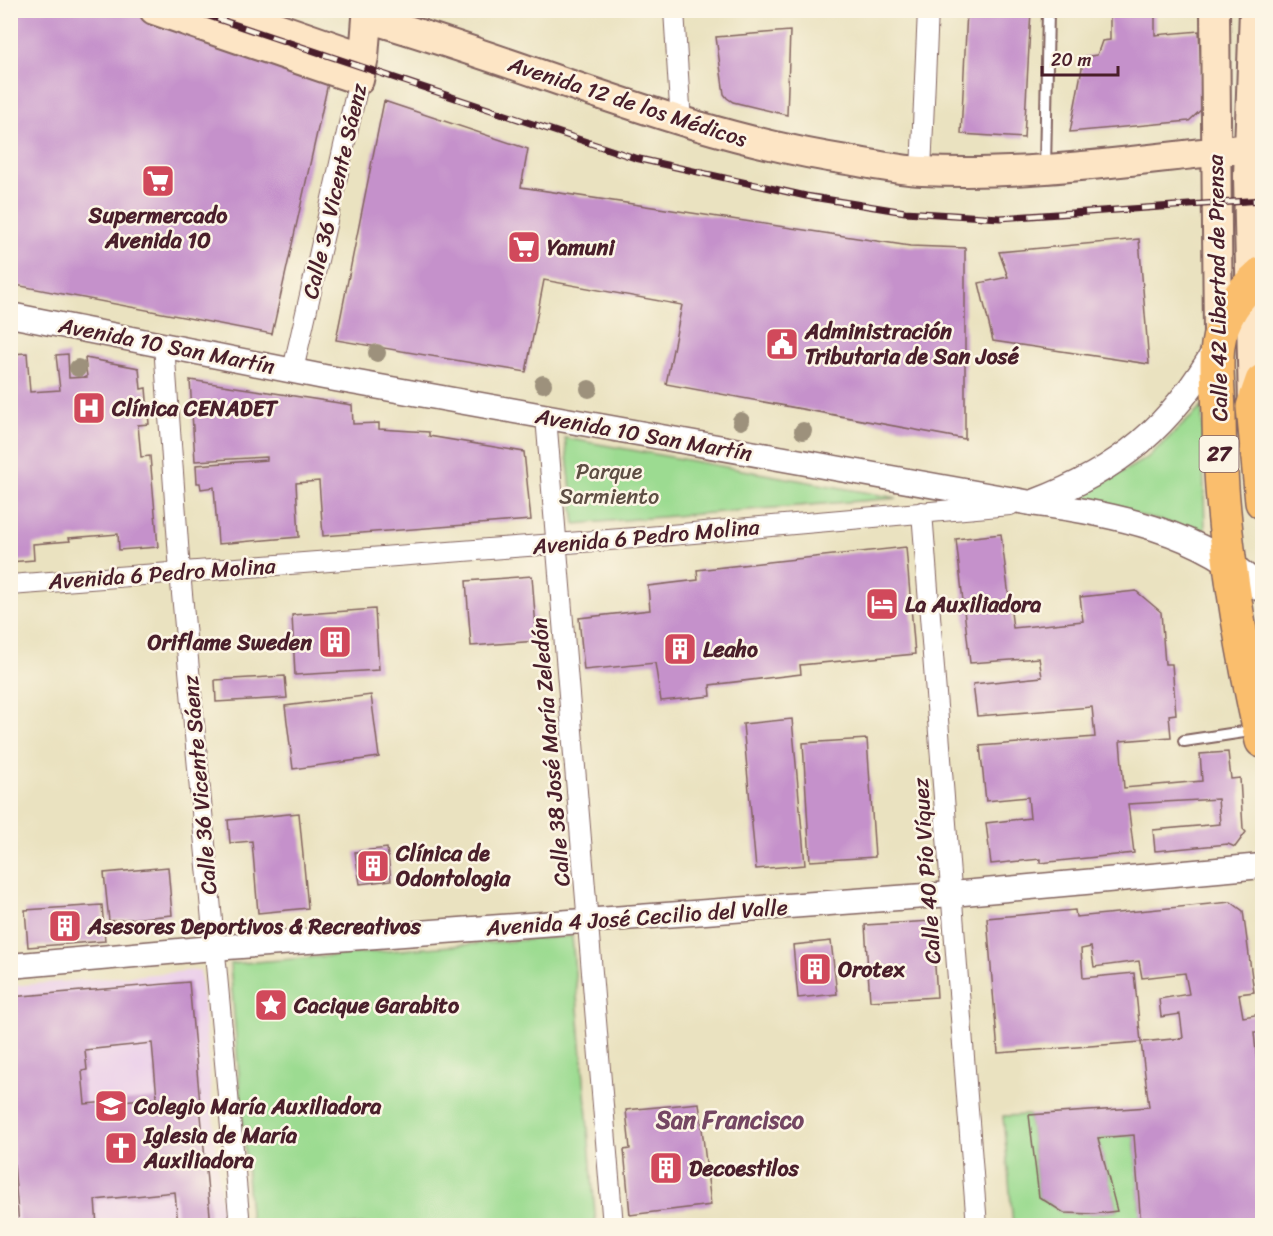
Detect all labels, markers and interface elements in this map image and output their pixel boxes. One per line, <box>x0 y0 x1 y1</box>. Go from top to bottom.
scale bar <box>1042 39 1118 77</box>
street label: Avenida 12 de los Médicos <box>502 44 752 158</box>
text: 20 m <box>1051 44 1091 76</box>
street label: Calle 36 Vicente Sáenz <box>291 79 378 303</box>
street label: Calle 42 Libertad de Prensa <box>1196 153 1239 422</box>
supermarket icon: Supermercado Avenida 10 <box>140 163 176 199</box>
place label: Supermercado Avenida 10 <box>88 196 228 260</box>
place label: Yamuni <box>547 228 615 267</box>
supermarket icon: Yamuni <box>506 229 542 265</box>
street label: Avenida 10 San Martín <box>54 305 278 386</box>
place label: Administración Tributaria de San José <box>804 312 1020 376</box>
public building icon: Administración Tributaria de San José <box>764 326 800 362</box>
place label: Clínica CENADET <box>111 389 279 428</box>
hospital icon: Clínica CENADET <box>71 390 107 426</box>
street label: Avenida 10 San Martín <box>531 396 755 473</box>
road number: 27 <box>1200 436 1238 472</box>
park label: Parque Sarmiento <box>559 452 659 516</box>
street label: Avenida 6 Pedro Molina <box>530 507 762 566</box>
street label: Avenida 6 Pedro Molina <box>46 546 278 601</box>
place label: La Auxiliadora <box>905 585 1041 624</box>
hotel icon: La Auxiliadora <box>864 586 900 622</box>
street label: Calle 38 José María Zeledón <box>519 616 582 888</box>
place label: Oriflame Sweden <box>147 623 312 662</box>
building icon: Oriflame Sweden <box>317 624 353 660</box>
place label: Leaho <box>703 630 758 669</box>
building icon: Leaho <box>662 631 698 667</box>
street label: Calle 36 Vicente Sáenz <box>170 673 229 896</box>
street label: Calle 40 Pío Víquez <box>900 776 952 965</box>
place label: Clínica de Odontologia <box>395 834 511 898</box>
building icon: Clínica de Odontologia <box>355 848 391 884</box>
street label: Avenida 4 José Cecilio del Valle <box>484 888 789 948</box>
place label: Asesores Deportivos & Recreativos <box>87 907 422 946</box>
building icon: Asesores Deportivos & Recreativos <box>47 908 83 944</box>
place label: Orotex <box>838 950 905 989</box>
building icon: Orotex <box>797 951 833 987</box>
place label: Cacique Garabito <box>293 986 460 1025</box>
place icon: Cacique Garabito <box>253 987 289 1023</box>
place label: Colegio María Auxiliadora <box>133 1087 382 1126</box>
school or university icon: Colegio María Auxiliadora <box>93 1088 129 1124</box>
district label: San Francisco <box>655 1099 805 1141</box>
place label: Iglesia de María Auxiliadora <box>143 1116 298 1180</box>
church icon: Iglesia de María Auxiliadora <box>103 1130 139 1166</box>
place label: Decoestilos <box>689 1149 800 1188</box>
building icon: Decoestilos <box>648 1150 684 1186</box>

